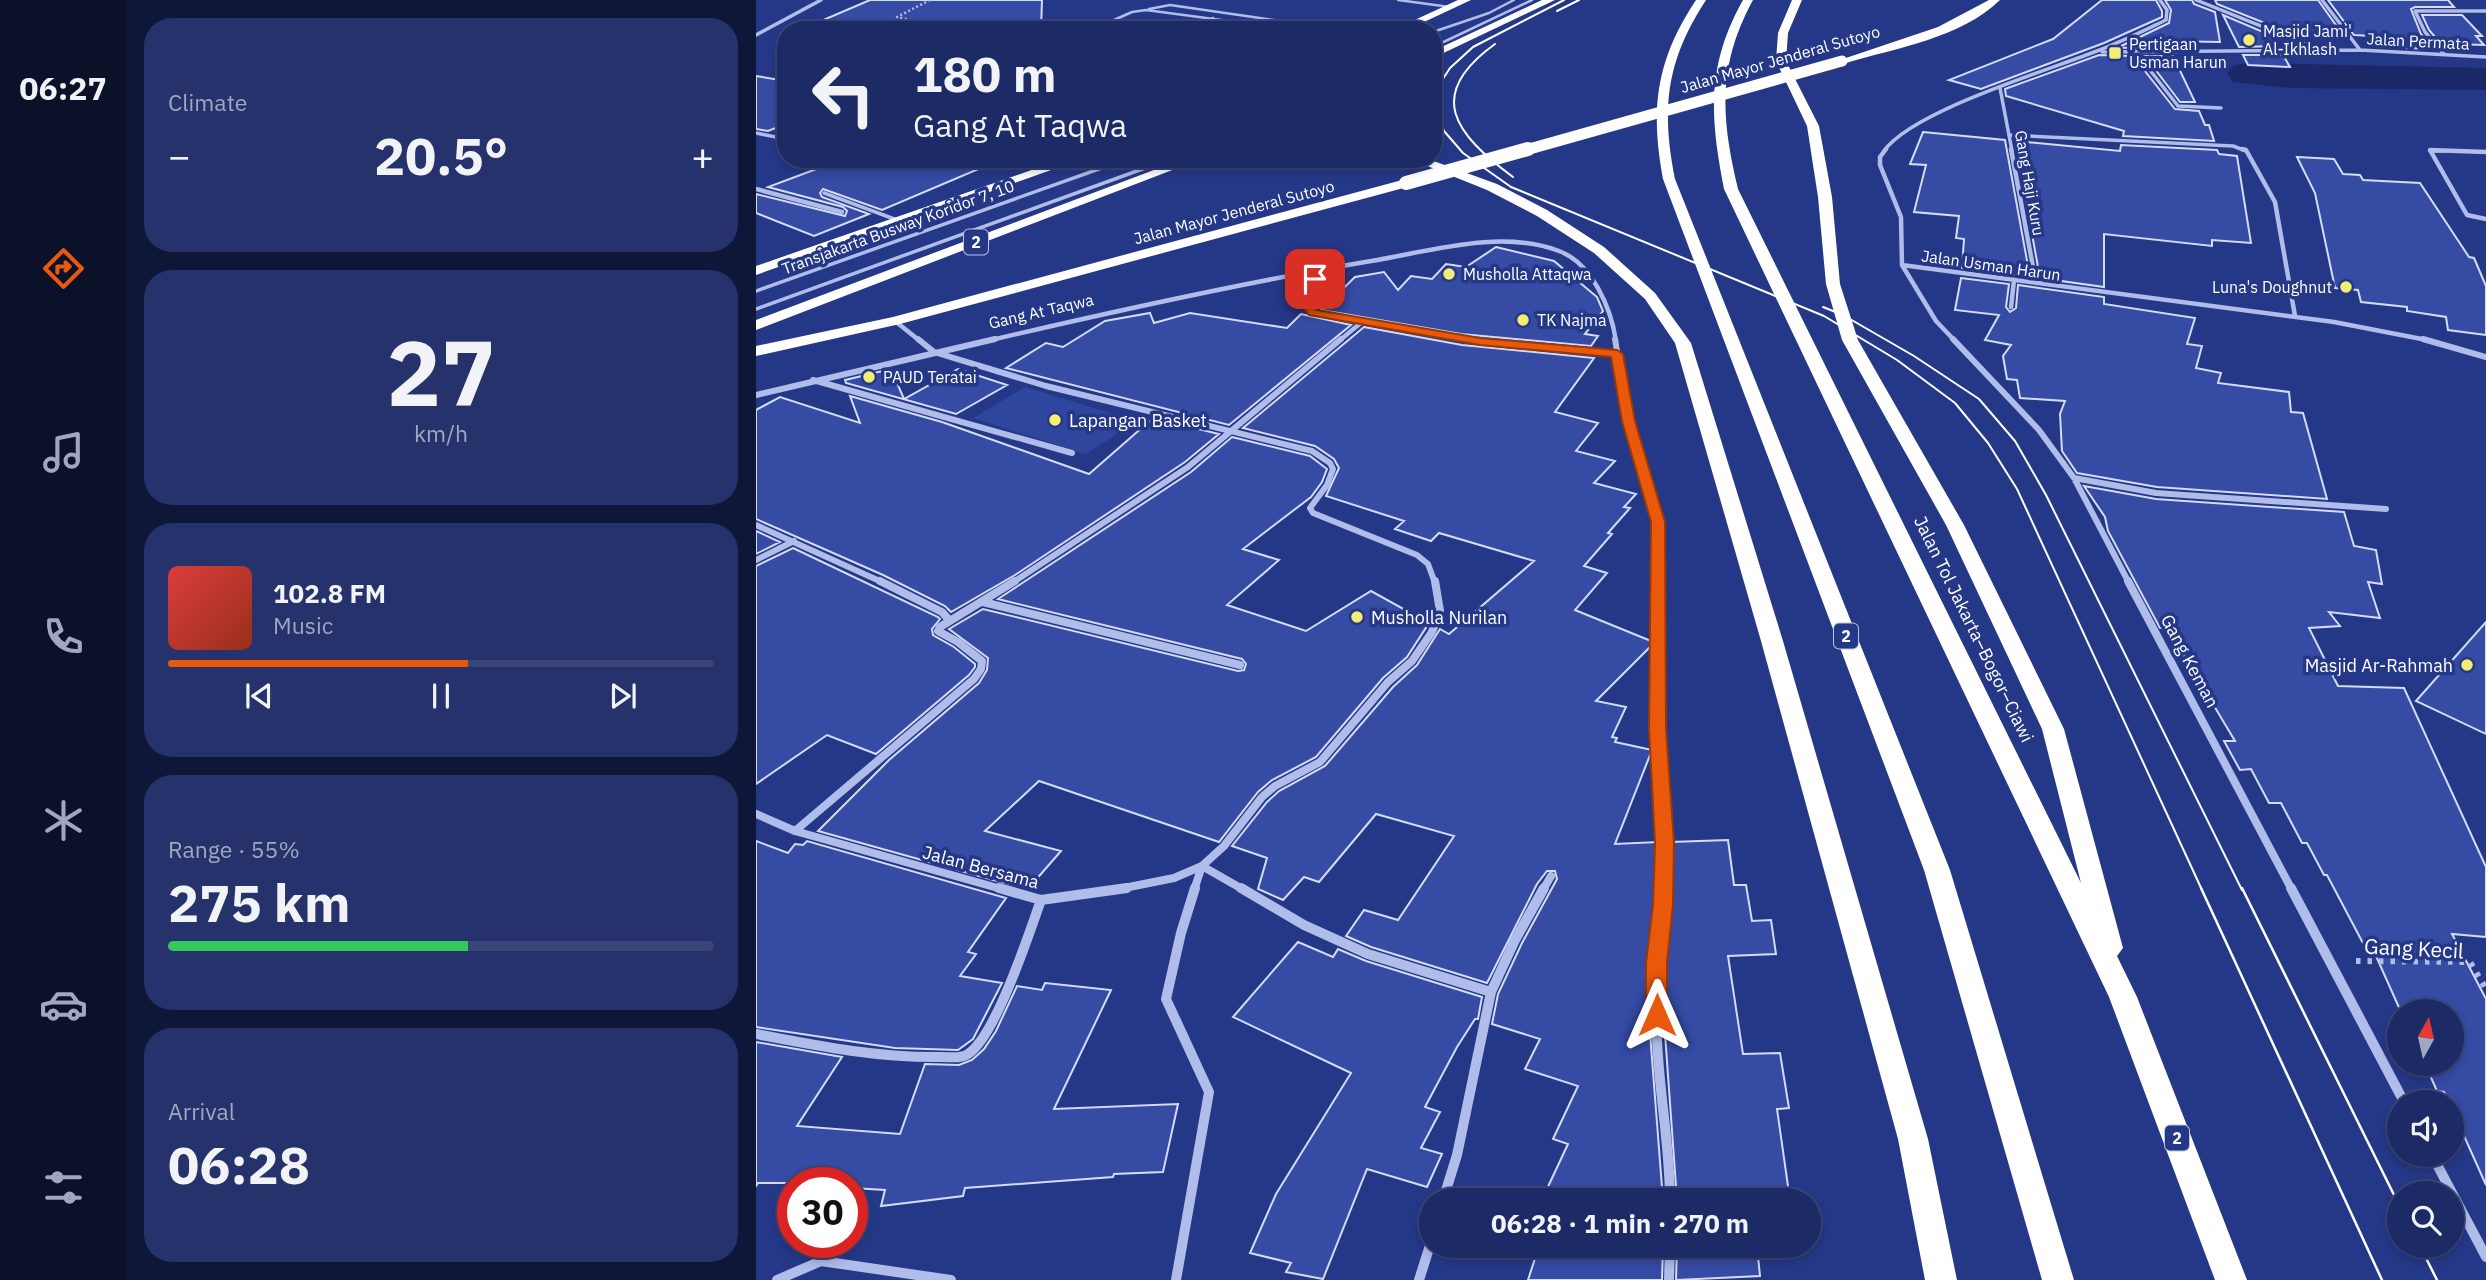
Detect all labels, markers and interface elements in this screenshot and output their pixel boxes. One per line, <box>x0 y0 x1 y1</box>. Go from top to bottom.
street label: Jalan Mayor Jenderal Sutoyo <box>1678 21 1882 97</box>
place label: Masjid Jami' Al-Ikhlash <box>2263 21 2352 59</box>
street label: Jalan Permata <box>2366 28 2470 54</box>
marker: Masjid Jami' Al-Ikhlash <box>2241 32 2257 48</box>
place label: Pertigaan Usman Harun <box>2129 34 2227 72</box>
text: 180 m <box>913 42 1057 105</box>
marker: Pertigaan Usman Harun <box>2107 45 2123 61</box>
icon: left <box>798 49 889 140</box>
text: 06:27 <box>19 67 107 109</box>
text: Climate <box>168 87 247 117</box>
text: Gang At Taqwa <box>913 104 1127 146</box>
text: 20.5° <box>374 122 508 189</box>
street label: Gang Haji Kuru <box>2011 129 2049 237</box>
text: − <box>168 131 191 180</box>
text: + <box>691 131 714 180</box>
street label: Transjakarta Busway Koridor 7, 10 <box>779 176 1017 278</box>
street label: Jalan Mayor Jenderal Sutoyo <box>1132 176 1336 248</box>
road number: 2 <box>964 230 988 254</box>
icon: directions <box>39 244 88 293</box>
street label: Jalan Usman Harun <box>1920 245 2062 285</box>
pin <box>1285 249 1345 309</box>
icon: arrive <box>1296 260 1334 298</box>
place label: Musholla Attaqwa <box>1463 264 1592 284</box>
marker: Musholla Attaqwa <box>1441 266 1457 282</box>
place label: Luna's Doughnut <box>2212 277 2332 297</box>
marker: Luna's Doughnut <box>2338 279 2354 295</box>
street label: Gang At Taqwa <box>987 289 1096 333</box>
place label: TK Najma <box>1537 310 1607 330</box>
marker: TK Najma <box>1515 312 1531 328</box>
text: 27 <box>386 313 496 431</box>
place label: PAUD Teratai <box>883 367 977 387</box>
marker: PAUD Teratai <box>861 369 877 385</box>
place label: Lapangan Basket <box>1069 409 1207 432</box>
marker: Lapangan Basket <box>1047 412 1063 428</box>
text: km/h <box>414 418 468 448</box>
icon: music <box>39 428 88 477</box>
street label: Jalan Tol Jakarta–Bogor–Ciawi <box>1909 512 2039 746</box>
text: 102.8 FM <box>273 576 386 610</box>
place label: Musholla Nurilan <box>1371 606 1507 629</box>
marker: Musholla Nurilan <box>1349 609 1365 625</box>
text: Music <box>273 610 333 640</box>
street label: Gang Keman <box>2156 610 2224 712</box>
icon: phone <box>39 612 88 661</box>
road number: 2 <box>1834 624 1858 649</box>
place label: Masjid Ar-Rahmah <box>2305 654 2453 677</box>
marker: Masjid Ar-Rahmah <box>2459 657 2475 673</box>
icon: previous <box>240 677 278 715</box>
icon: pause <box>422 677 460 715</box>
icon: next <box>604 677 642 715</box>
icon: climate <box>39 796 88 845</box>
text: Range · 55% <box>168 834 300 864</box>
street label: Jalan Bersama <box>920 840 1042 894</box>
text: 275 km <box>168 869 350 936</box>
street label: Gang Kecil <box>2364 931 2465 965</box>
position arrow <box>1620 978 1694 1052</box>
icon: car <box>39 980 88 1029</box>
north arrow <box>2387 999 2464 1076</box>
map controls <box>2387 999 2464 1258</box>
button: sound <box>2387 1090 2464 1167</box>
text: Arrival <box>168 1096 235 1126</box>
road number: 2 <box>2165 1126 2189 1150</box>
text: 06:28 <box>168 1131 310 1198</box>
icon: filters <box>39 1163 88 1212</box>
speed limit sign: 30 <box>777 1167 868 1258</box>
button: search <box>2387 1181 2464 1258</box>
text: 06:28 · 1 min · 270 m <box>1491 1206 1749 1240</box>

